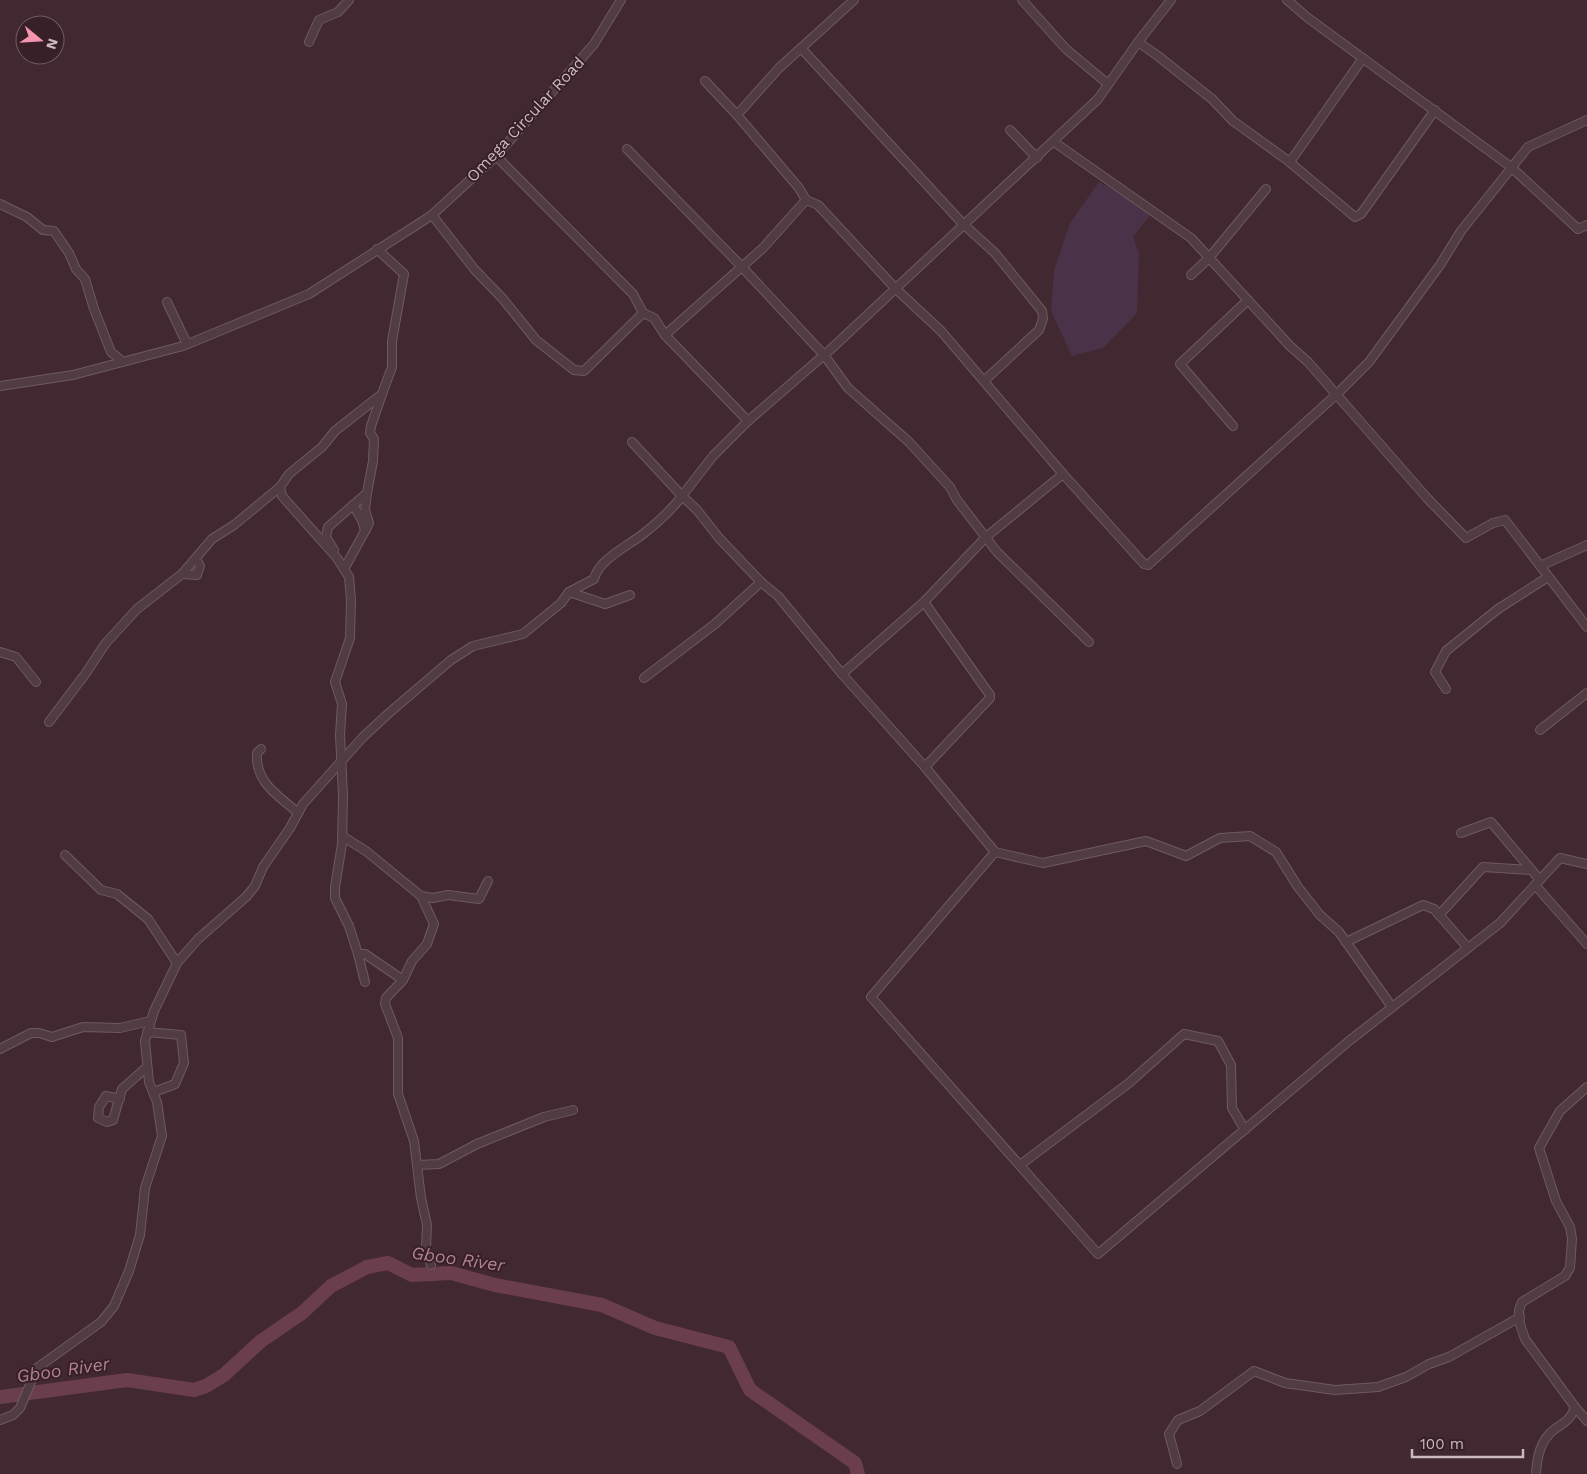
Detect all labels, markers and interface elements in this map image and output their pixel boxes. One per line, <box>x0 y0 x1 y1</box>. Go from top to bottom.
north arrow <box>15 15 65 65</box>
text: N <box>43 37 62 51</box>
street label: Omega Circular Road <box>462 53 588 186</box>
water label: Gboo River <box>410 1242 507 1276</box>
water label: Gboo River <box>15 1352 112 1386</box>
scale bar <box>1412 1426 1523 1458</box>
text: 100 m <box>1420 1435 1464 1453</box>

